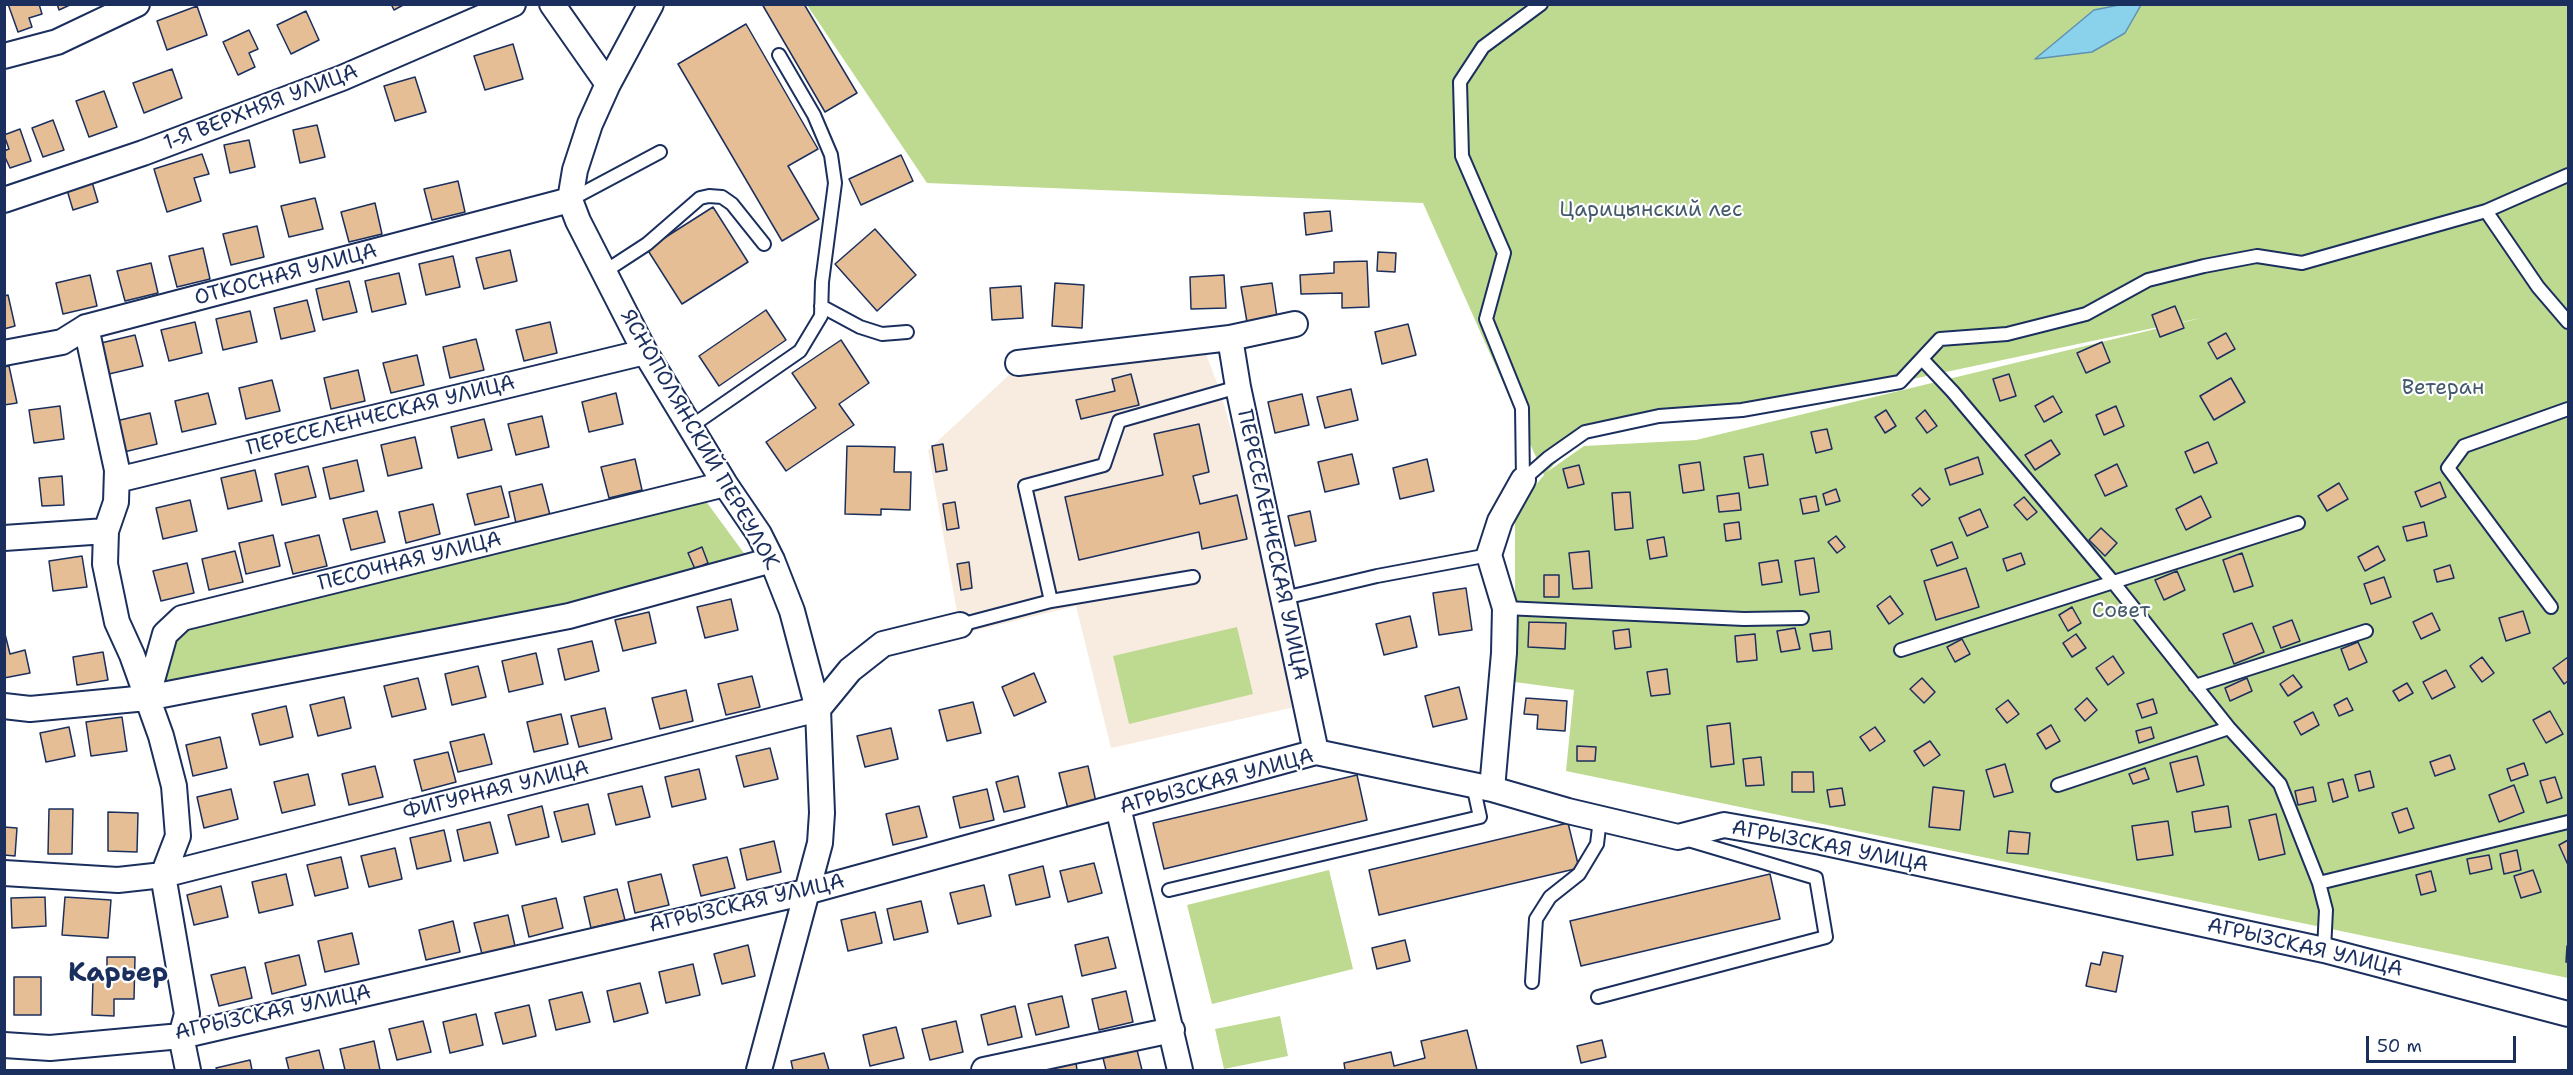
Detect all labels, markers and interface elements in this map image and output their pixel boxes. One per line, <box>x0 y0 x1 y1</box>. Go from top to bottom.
street label: 1-Я ВЕРХНЯЯ УЛИЦА <box>160 59 362 157</box>
park label: Царицынский лес <box>1559 198 1743 224</box>
street label: ОТКОСНАЯ УЛИЦА <box>192 238 380 312</box>
street label: ЯСНОПОЛЯНСКИЙ ПЕРЕУЛОК <box>614 305 784 575</box>
street label: ПЕРЕСЕЛЕНЧЕСКАЯ УЛИЦА <box>244 370 518 462</box>
park label: Ветеран <box>2402 376 2484 402</box>
street label: ПЕРЕСЕЛЕНЧЕСКАЯ УЛИЦА <box>1231 407 1313 683</box>
street label: ПЕСОЧНАЯ УЛИЦА <box>316 527 504 597</box>
park label: Совет <box>2092 599 2150 625</box>
street label: АГРЫЗСКАЯ УЛИЦА <box>1117 744 1317 820</box>
street label: ФИГУРНАЯ УЛИЦА <box>400 756 592 826</box>
street label: АГРЫЗСКАЯ УЛИЦА <box>1729 816 1931 878</box>
street label: АГРЫЗСКАЯ УЛИЦА <box>647 869 847 939</box>
street label: АГРЫЗСКАЯ УЛИЦА <box>2205 913 2405 983</box>
district label: Карьер <box>68 958 168 990</box>
street label: АГРЫЗСКАЯ УЛИЦА <box>173 980 373 1046</box>
scale bar <box>2369 1024 2519 1062</box>
text: 50 m <box>2377 1034 2422 1058</box>

